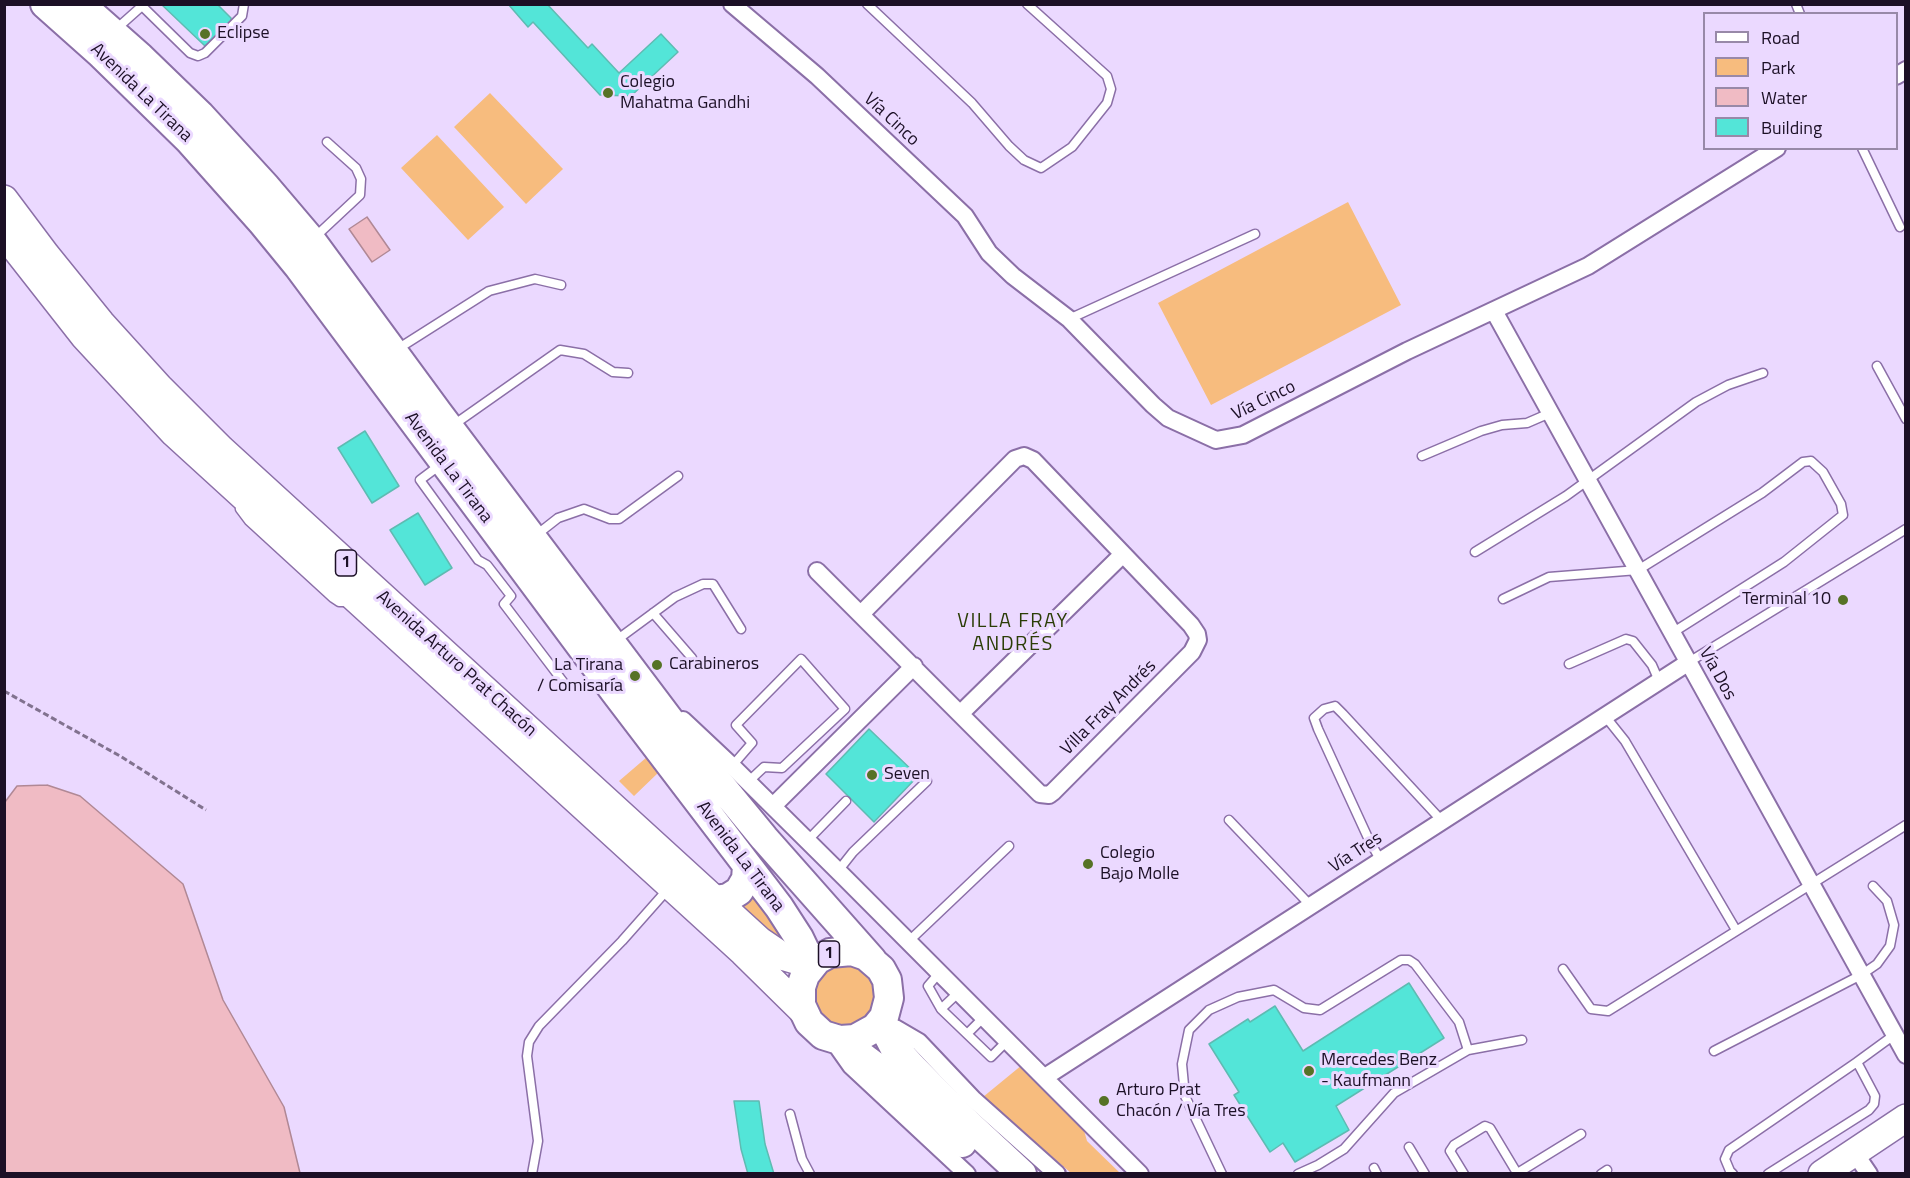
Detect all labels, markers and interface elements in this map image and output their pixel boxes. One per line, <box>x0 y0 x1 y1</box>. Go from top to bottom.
legend <box>1703 12 1898 150</box>
place label: Eclipse <box>217 23 270 45</box>
text: Road <box>1761 24 1800 51</box>
marker: Eclipse <box>198 27 212 41</box>
street label: Avenida La Tirana <box>86 39 196 147</box>
text: Park <box>1761 54 1795 81</box>
place label: Colegio Mahatma Gandhi <box>620 72 750 115</box>
text: Water <box>1761 84 1807 111</box>
marker: Colegio Mahatma Gandhi <box>601 86 615 100</box>
street label: Vía Cinco <box>859 89 923 151</box>
text: Building <box>1761 114 1822 141</box>
street label: Vía Cinco <box>1229 376 1299 426</box>
street label: Avenida La Tirana <box>399 408 497 528</box>
road number: 1 <box>336 550 356 576</box>
street label: Avenida Arturo Prat Chacón <box>371 586 541 742</box>
place label: Terminal 10 <box>1742 589 1831 611</box>
marker: Terminal 10 <box>1836 593 1850 607</box>
district label: VILLA FRAY ANDRÉS <box>957 610 1069 657</box>
street label: Vía Dos <box>1694 644 1740 704</box>
place label: Carabineros <box>669 654 759 676</box>
place label: La Tirana / Comisaría <box>537 655 623 698</box>
street label: Villa Fray Andrés <box>1057 656 1161 760</box>
marker: Carabineros <box>650 658 664 672</box>
marker: La Tirana / Comisaría <box>628 669 642 683</box>
place label: Seven <box>884 764 930 786</box>
marker: Seven <box>865 768 879 782</box>
street label: Avenida La Tirana <box>691 797 789 917</box>
street label: Vía Tres <box>1325 828 1387 878</box>
place label: Colegio Bajo Molle <box>1100 843 1179 886</box>
marker: Colegio Bajo Molle <box>1081 857 1095 871</box>
road number: 1 <box>818 941 840 967</box>
place label: Mercedes Benz - Kaufmann <box>1321 1050 1437 1092</box>
marker: Mercedes Benz - Kaufmann <box>1302 1064 1316 1078</box>
place label: Arturo Prat Chacón / Vía Tres <box>1116 1080 1246 1122</box>
marker: Arturo Prat Chacón / Vía Tres <box>1097 1094 1111 1108</box>

